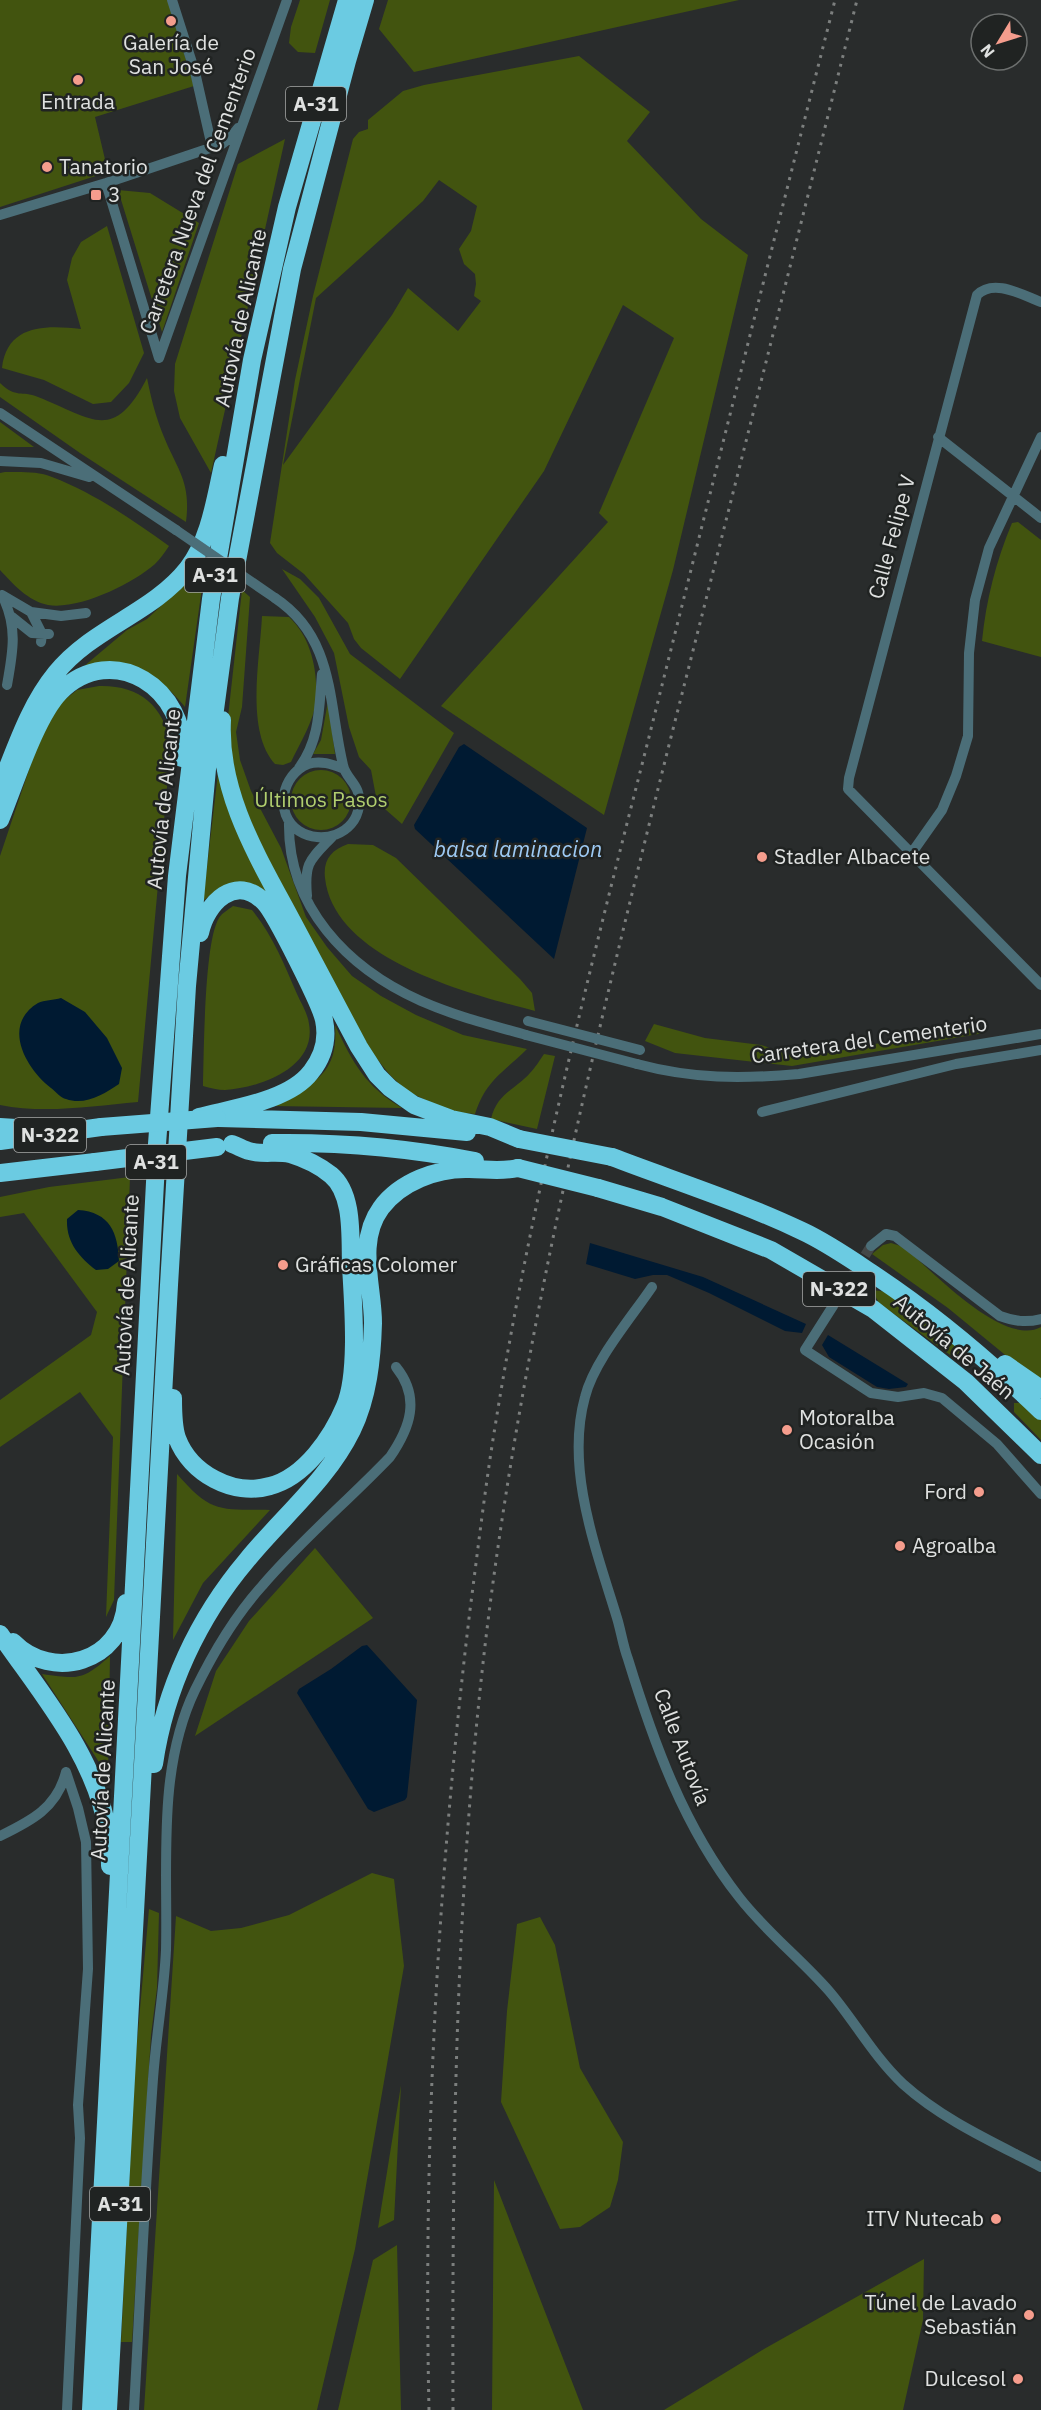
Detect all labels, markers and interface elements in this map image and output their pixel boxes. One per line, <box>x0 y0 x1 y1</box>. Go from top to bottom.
north arrow <box>969 12 1029 72</box>
marker: Galería de San José <box>164 14 178 28</box>
place label: Galería de San José <box>123 28 219 80</box>
text: N <box>976 41 999 62</box>
street label: Carretera Nueva del Cementerio <box>132 44 262 338</box>
marker: Entrada <box>71 73 85 87</box>
place label: Entrada <box>41 87 115 115</box>
road number: A-31 <box>286 87 346 121</box>
place label: Tanatorio <box>59 152 148 180</box>
marker: Tanatorio <box>40 160 54 174</box>
place label: 3 <box>108 180 121 208</box>
marker: 3 <box>89 188 103 202</box>
street label: Autovía de Alicante <box>207 226 273 410</box>
street label: Calle Felipe V <box>861 471 921 602</box>
road number: A-31 <box>185 558 245 592</box>
street label: Autovía de Alicante <box>140 707 186 891</box>
park label: Últimos Pasos <box>254 785 388 813</box>
water label: balsa laminacion <box>433 834 603 863</box>
place label: Stadler Albacete <box>774 842 930 870</box>
marker: Stadler Albacete <box>755 850 769 864</box>
street label: Carretera del Cementerio <box>749 1009 989 1069</box>
road number: N-322 <box>14 1118 86 1152</box>
road number: A-31 <box>126 1145 186 1179</box>
street label: Autovía de Alicante <box>107 1194 145 1376</box>
place label: Gráficas Colomer <box>295 1250 457 1278</box>
marker: Gráficas Colomer <box>276 1258 290 1272</box>
road number: N-322 <box>803 1272 875 1306</box>
street label: Autovía de Jaén <box>888 1287 1021 1405</box>
place label: Motoralba Ocasión <box>799 1403 895 1455</box>
marker: Motoralba Ocasión <box>780 1423 794 1437</box>
place label: Ford <box>924 1477 967 1505</box>
marker: Ford <box>972 1485 986 1499</box>
place label: Agroalba <box>912 1531 996 1559</box>
marker: Agroalba <box>893 1539 907 1553</box>
street label: Autovía de Alicante <box>83 1679 121 1861</box>
street label: Calle Autovía <box>648 1684 718 1809</box>
road number: A-31 <box>90 2187 150 2221</box>
place label: ITV Nutecab <box>866 2204 984 2232</box>
marker: ITV Nutecab <box>989 2212 1003 2226</box>
place label: Túnel de Lavado Sebastián <box>864 2288 1017 2340</box>
marker: Túnel de Lavado Sebastián <box>1022 2308 1036 2322</box>
place label: Dulcesol <box>925 2364 1006 2392</box>
marker: Dulcesol <box>1011 2372 1025 2386</box>

